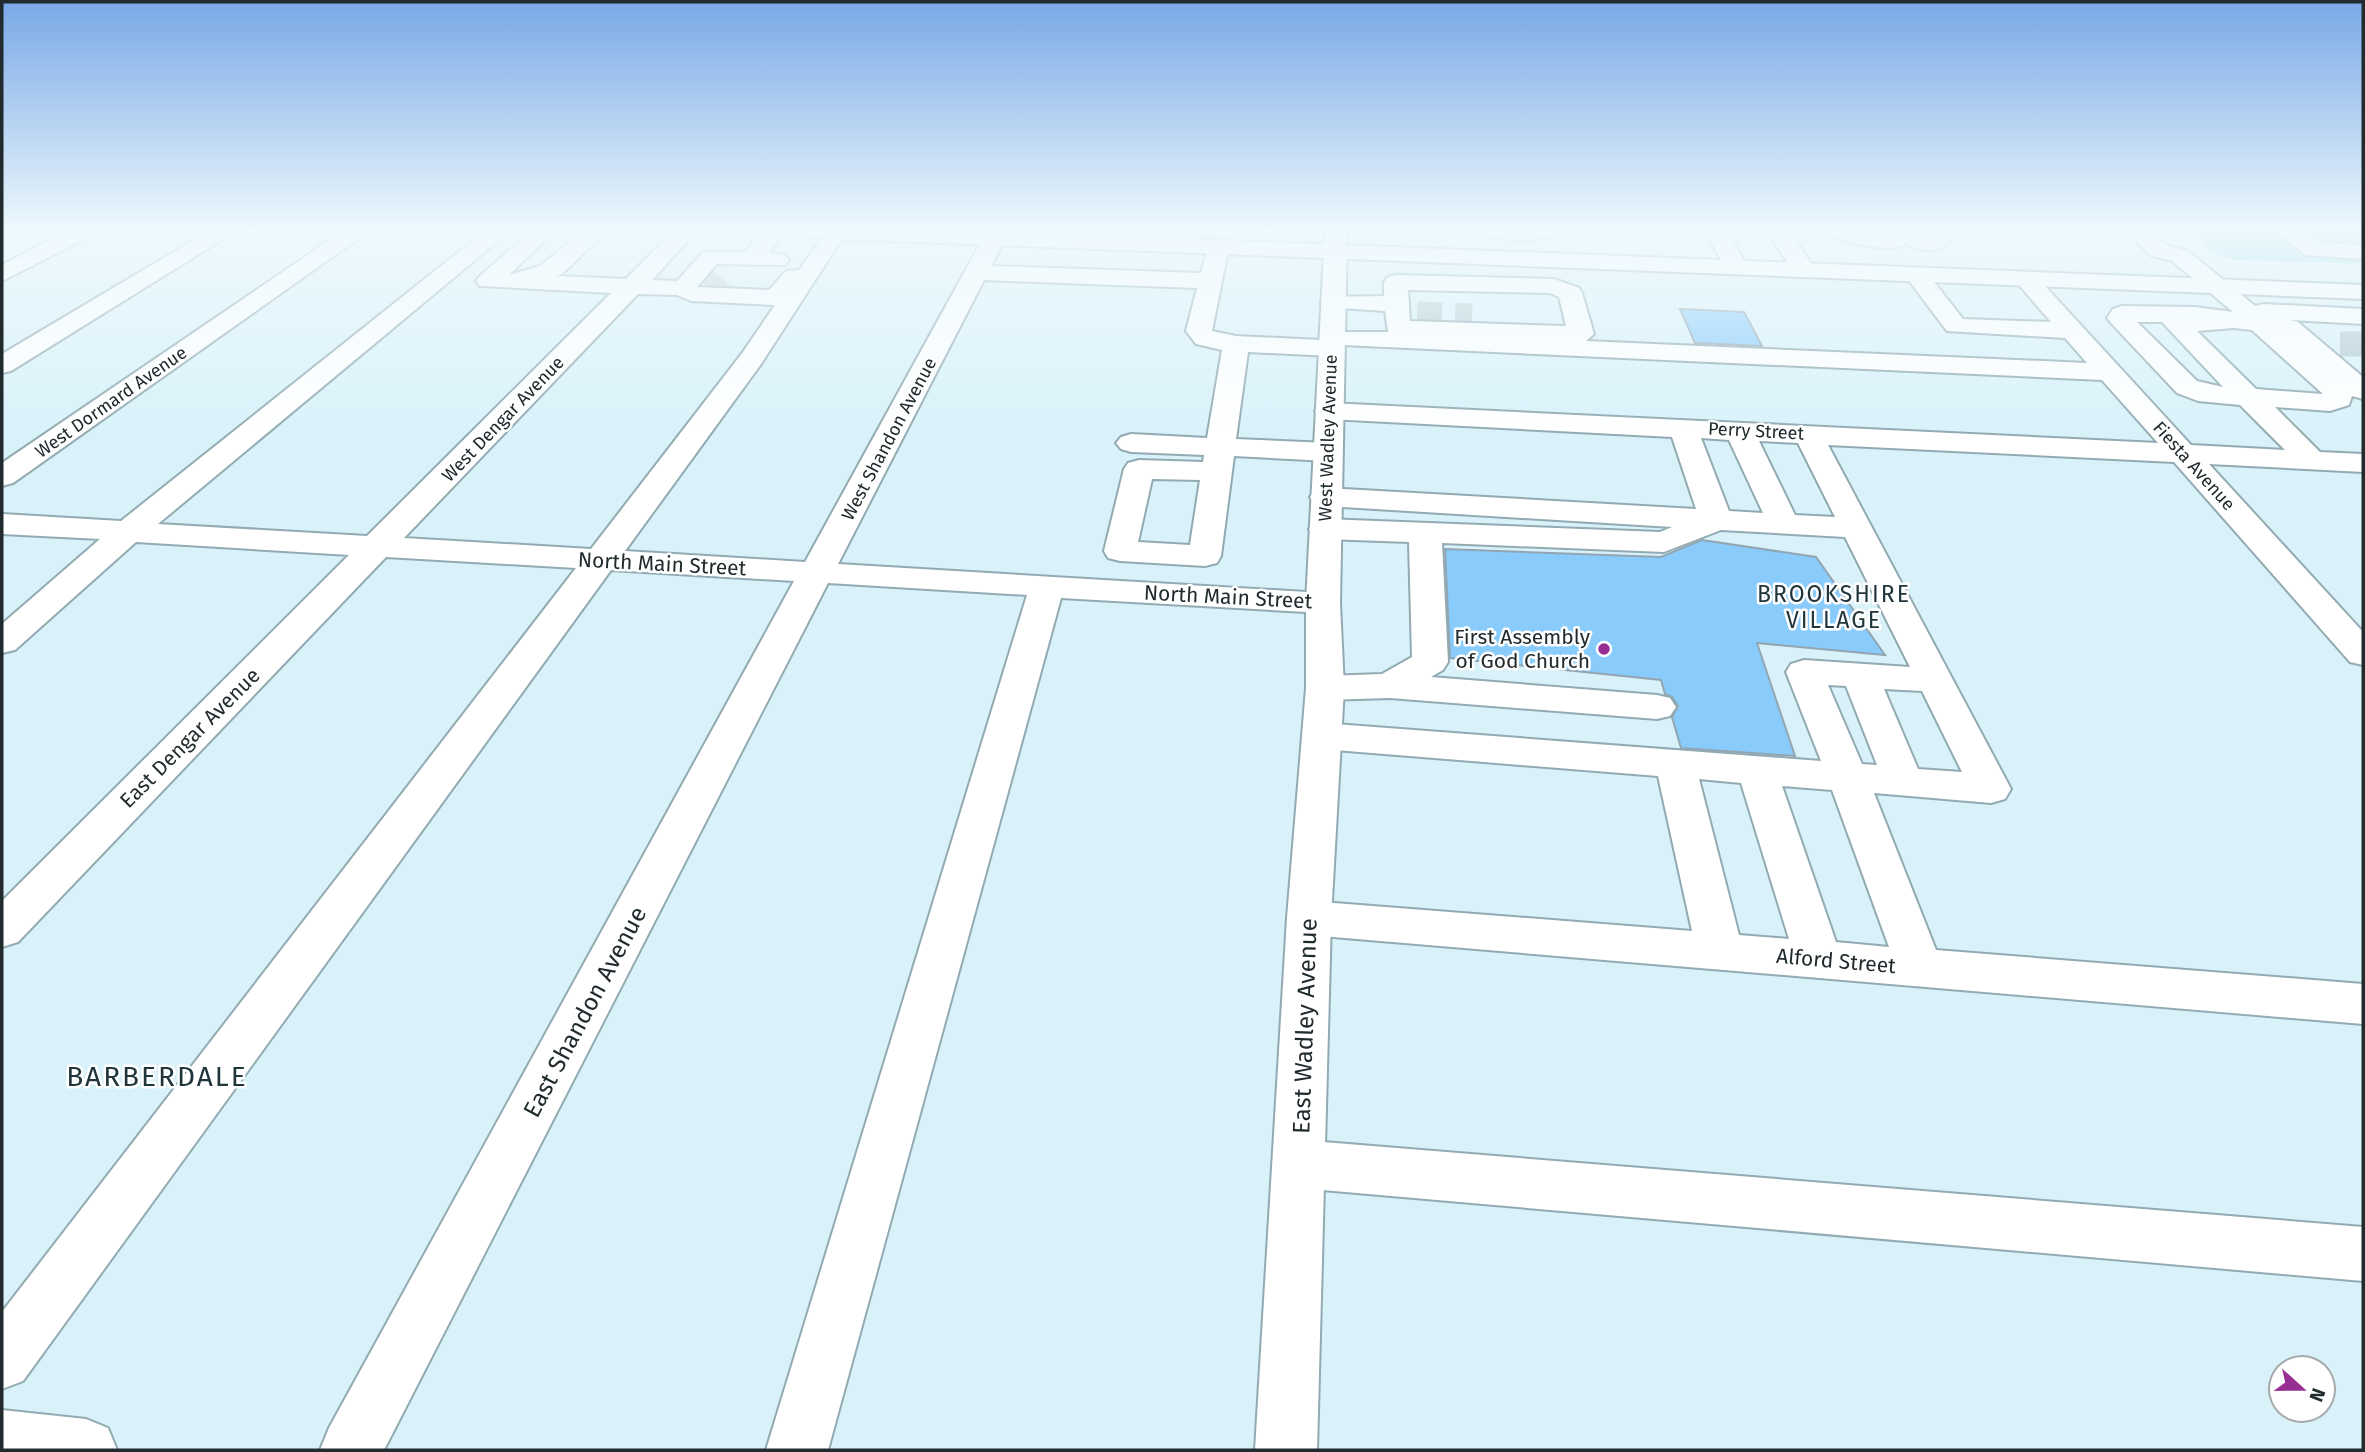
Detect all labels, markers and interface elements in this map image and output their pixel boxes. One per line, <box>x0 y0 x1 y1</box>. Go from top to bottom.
street label: West Dormard Avenue <box>31 341 191 463</box>
street label: West Dengar Avenue <box>437 352 569 486</box>
street label: West Shandon Avenue <box>837 354 941 524</box>
street label: West Wadley Avenue <box>1314 354 1342 522</box>
street label: Fiesta Avenue <box>2148 417 2240 515</box>
street label: Perry Street <box>1707 418 1805 445</box>
street label: North Main Street <box>577 547 747 581</box>
street label: North Main Street <box>1143 580 1313 614</box>
district label: BROOKSHIRE VILLAGE <box>1757 580 1911 634</box>
place label: First Assembly of God Church <box>1454 624 1591 674</box>
marker: First Assembly of God Church <box>1596 641 1612 657</box>
street label: East Dengar Avenue <box>114 662 266 814</box>
street label: East Shandon Avenue <box>518 902 652 1122</box>
street label: East Wadley Avenue <box>1287 918 1323 1134</box>
street label: Alford Street <box>1775 943 1897 979</box>
district label: BARBERDALE <box>66 1060 248 1093</box>
north arrow <box>2267 1354 2337 1424</box>
text: N <box>2304 1385 2330 1405</box>

